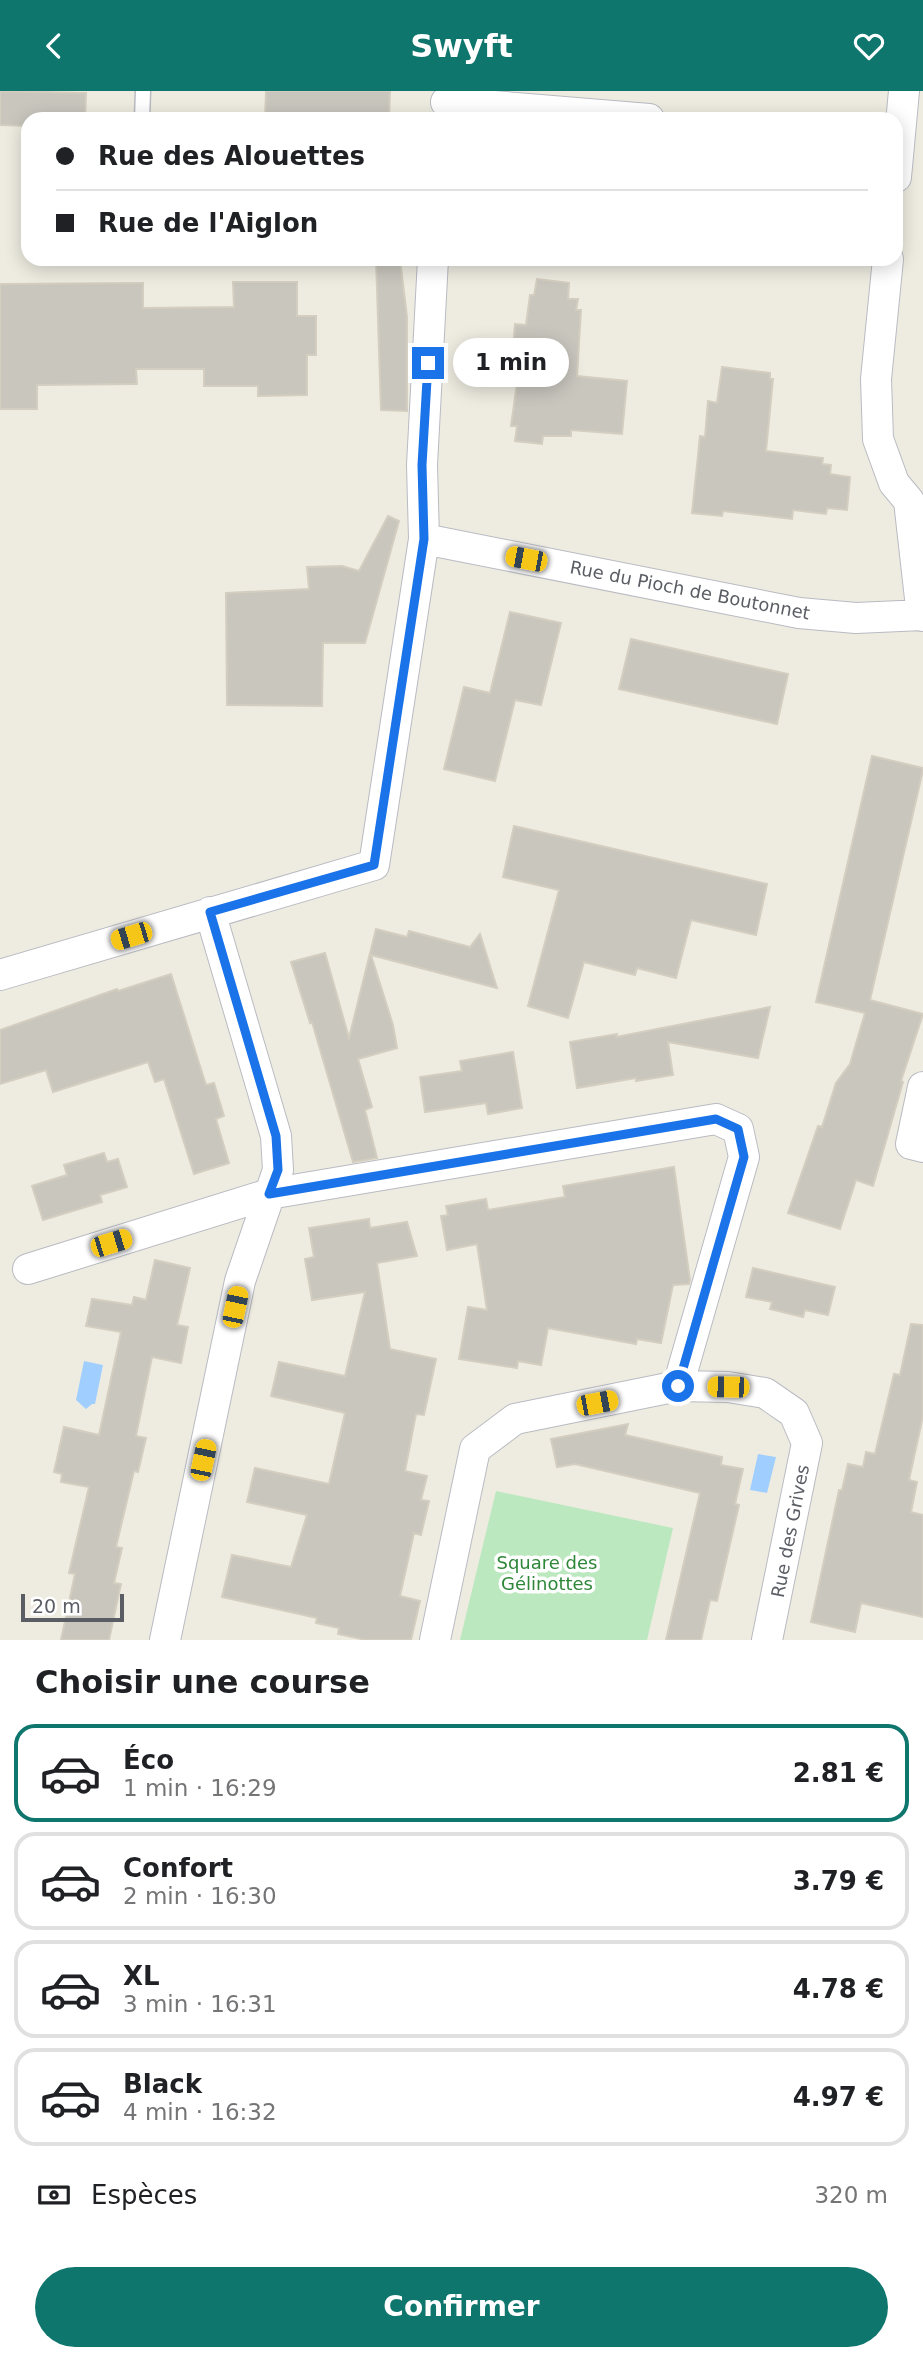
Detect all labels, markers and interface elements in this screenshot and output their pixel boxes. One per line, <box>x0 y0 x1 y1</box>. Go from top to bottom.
icon: back <box>35 27 73 65</box>
text: Swyft <box>410 27 513 65</box>
icon: heart <box>850 27 888 65</box>
text: Rue des Alouettes <box>98 141 365 171</box>
text: Rue de l'Aiglon <box>98 208 318 238</box>
callout: 1 min <box>452 338 568 387</box>
route end <box>412 347 444 379</box>
text: 1 min <box>475 349 547 375</box>
car <box>504 545 549 573</box>
street label: Rue du Pioch de Boutonnet <box>568 556 812 624</box>
car <box>108 920 155 952</box>
car <box>88 1227 135 1259</box>
car <box>221 1284 250 1330</box>
route start <box>662 1370 694 1402</box>
car <box>707 1376 750 1398</box>
car <box>575 1389 620 1417</box>
car <box>189 1437 218 1483</box>
street label: Rue des Grives <box>767 1463 813 1599</box>
park label: Square des Gélinottes <box>497 1552 597 1594</box>
scale bar <box>21 1591 124 1623</box>
text: 20 m <box>32 1595 81 1617</box>
text: Choisir une course <box>35 1663 370 1701</box>
icon: car <box>39 1742 102 1805</box>
text: Éco <box>123 1745 174 1775</box>
text: 2.81 € <box>793 1758 884 1788</box>
text: 1 min · 16:29 <box>123 1775 277 1801</box>
icon: car <box>39 1850 102 1913</box>
text: Confort <box>123 1853 233 1883</box>
text: 3.79 € <box>793 1866 884 1896</box>
text: 2 min · 16:30 <box>123 1883 277 1909</box>
icon: car <box>39 1958 102 2021</box>
text: XL <box>123 1961 160 1991</box>
text: 4.78 € <box>793 1974 884 2004</box>
text: 3 min · 16:31 <box>123 1991 277 2017</box>
icon: car <box>39 2066 102 2129</box>
text: Black <box>123 2069 202 2099</box>
text: 4.97 € <box>793 2082 884 2112</box>
text: 4 min · 16:32 <box>123 2099 277 2125</box>
icon: cash <box>35 2176 73 2214</box>
text: Espèces <box>91 2180 197 2210</box>
text: 320 m <box>814 2182 888 2208</box>
button: Confirmer <box>35 2267 888 2347</box>

